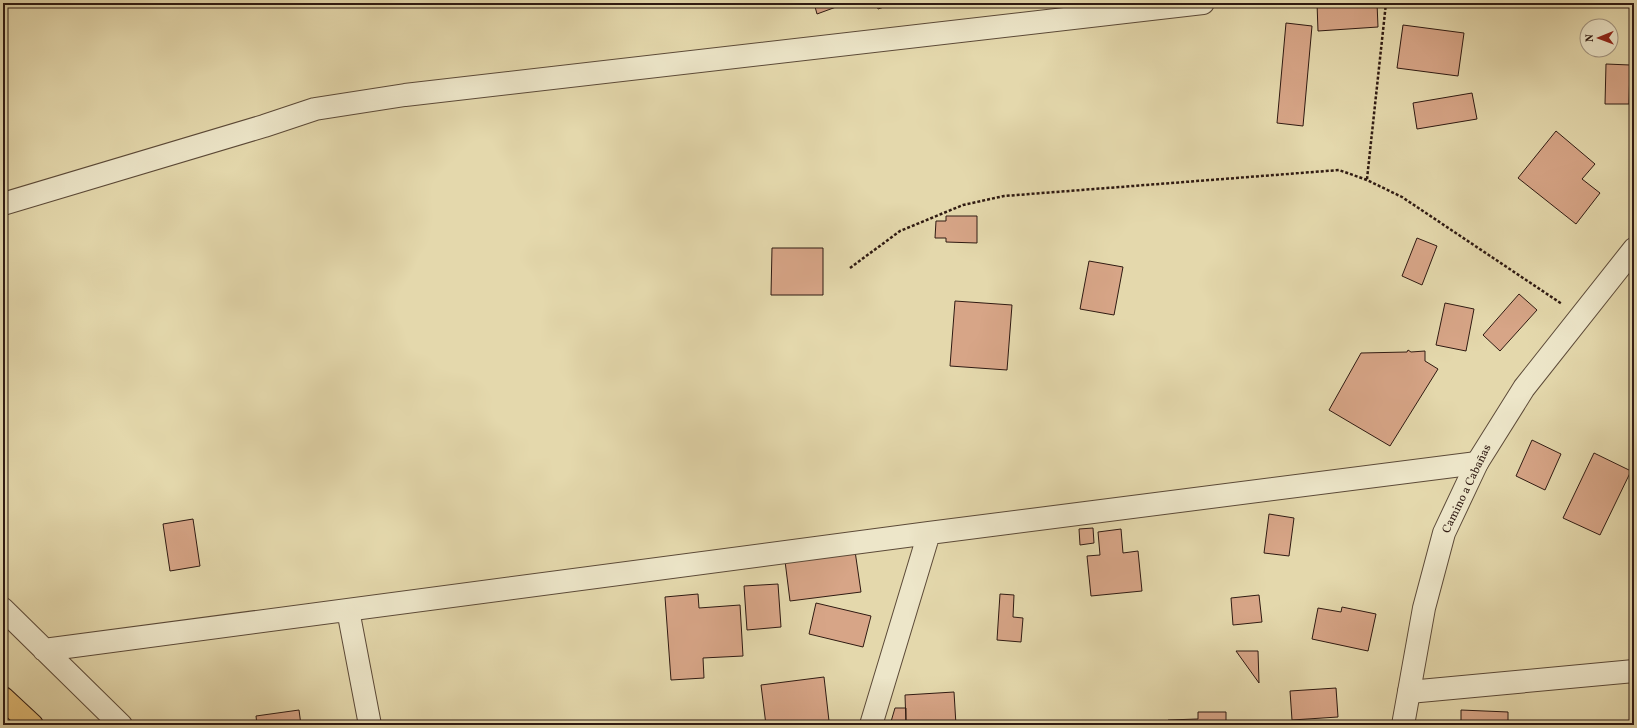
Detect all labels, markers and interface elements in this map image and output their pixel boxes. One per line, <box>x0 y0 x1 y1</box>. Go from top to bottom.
north arrow <box>1579 18 1619 58</box>
text: N <box>1583 34 1598 42</box>
street label: Camino a Cabañas <box>1439 442 1495 536</box>

